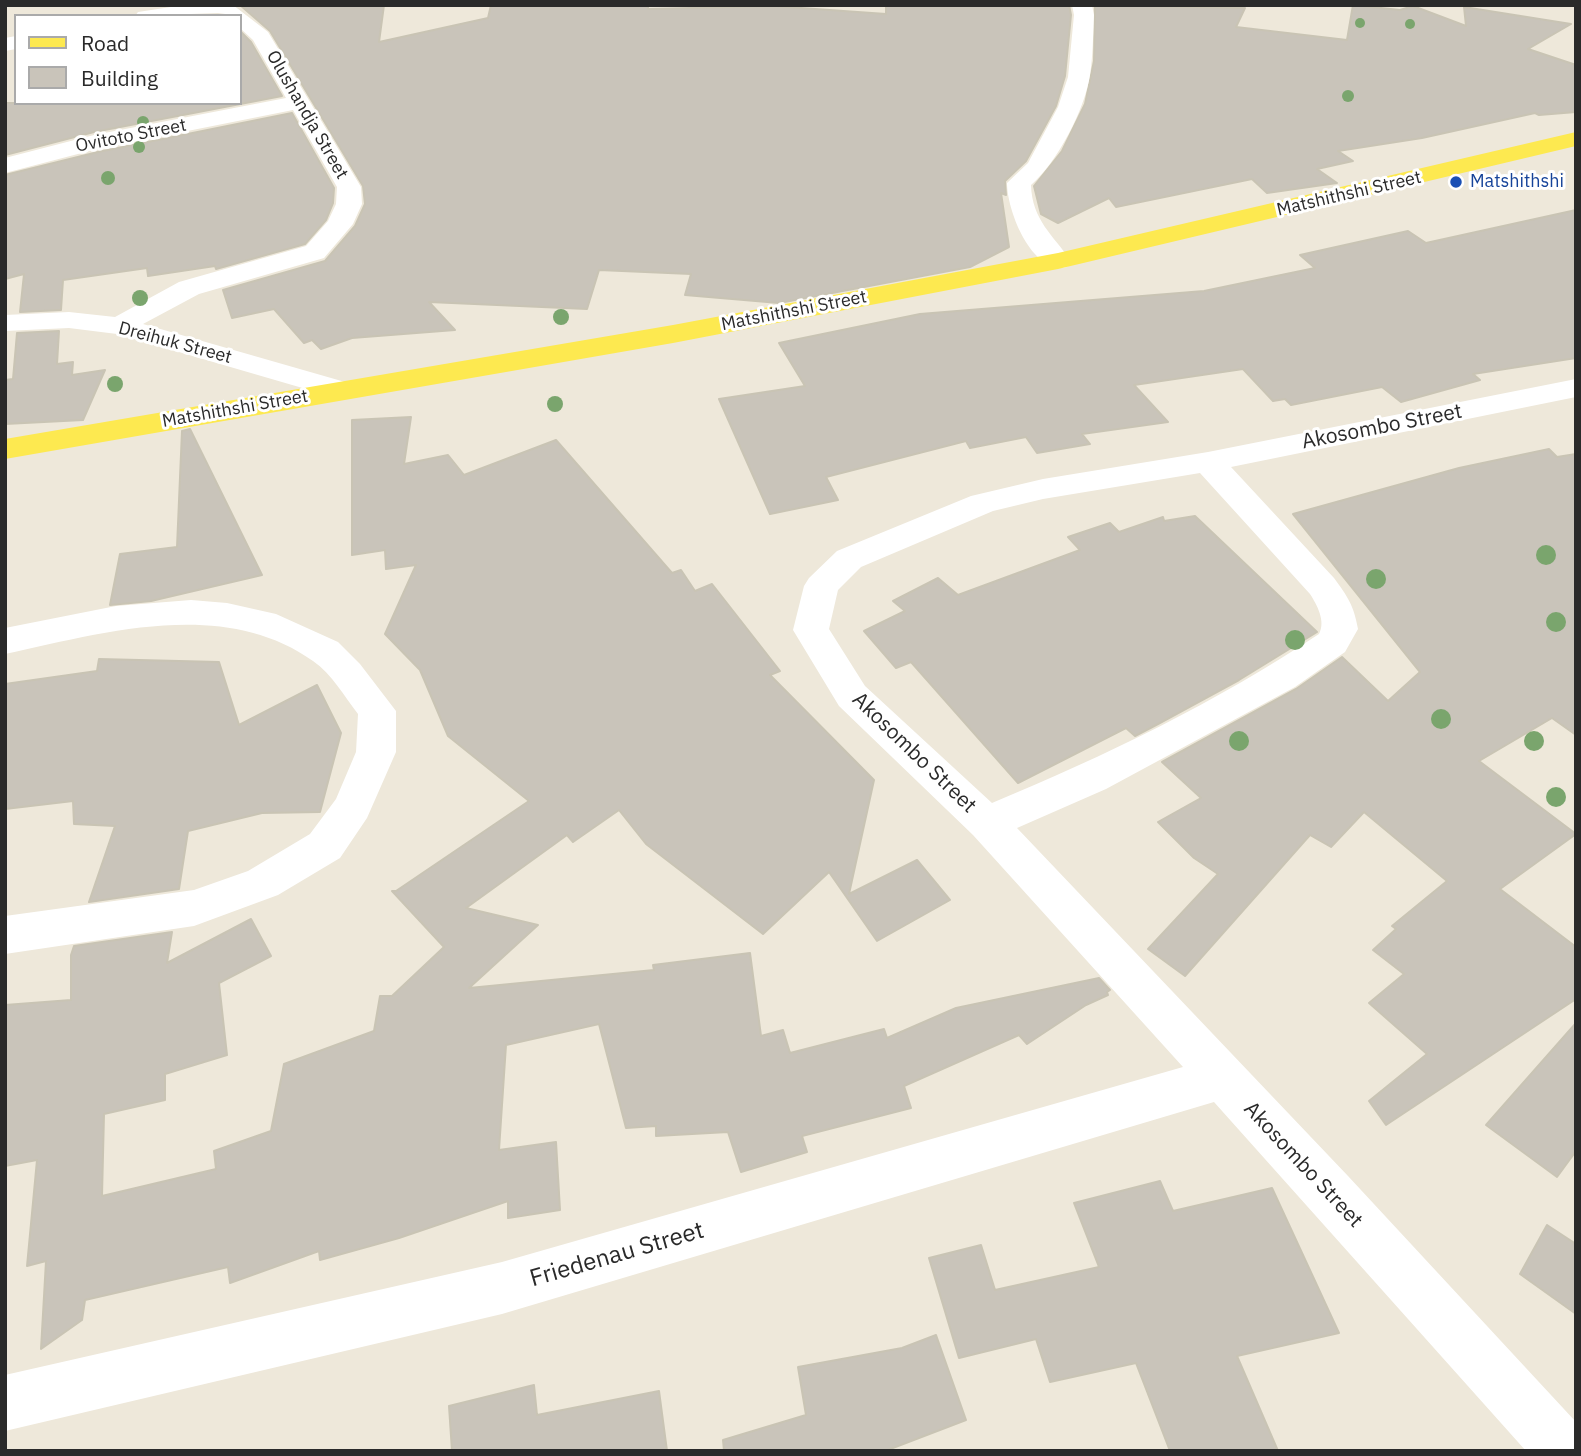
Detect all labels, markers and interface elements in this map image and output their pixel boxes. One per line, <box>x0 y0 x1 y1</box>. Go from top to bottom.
legend <box>14 14 242 105</box>
text: Road <box>81 29 129 57</box>
street label: Olushandja Street <box>261 47 353 183</box>
text: Building <box>81 64 158 92</box>
street label: Ovitoto Street <box>74 115 188 157</box>
street label: Matshithshi Street <box>1275 167 1423 221</box>
place label: Matshithshi <box>1470 171 1564 193</box>
marker: Matshithshi <box>1448 174 1464 190</box>
street label: Matshithshi Street <box>719 286 869 336</box>
street label: Dreihuk Street <box>116 317 234 369</box>
street label: Matshithshi Street <box>160 386 310 432</box>
street label: Akosombo Street <box>1300 399 1464 455</box>
street label: Akosombo Street <box>847 687 981 819</box>
street label: Akosombo Street <box>1238 1097 1368 1233</box>
street label: Friedenau Street <box>527 1216 707 1294</box>

